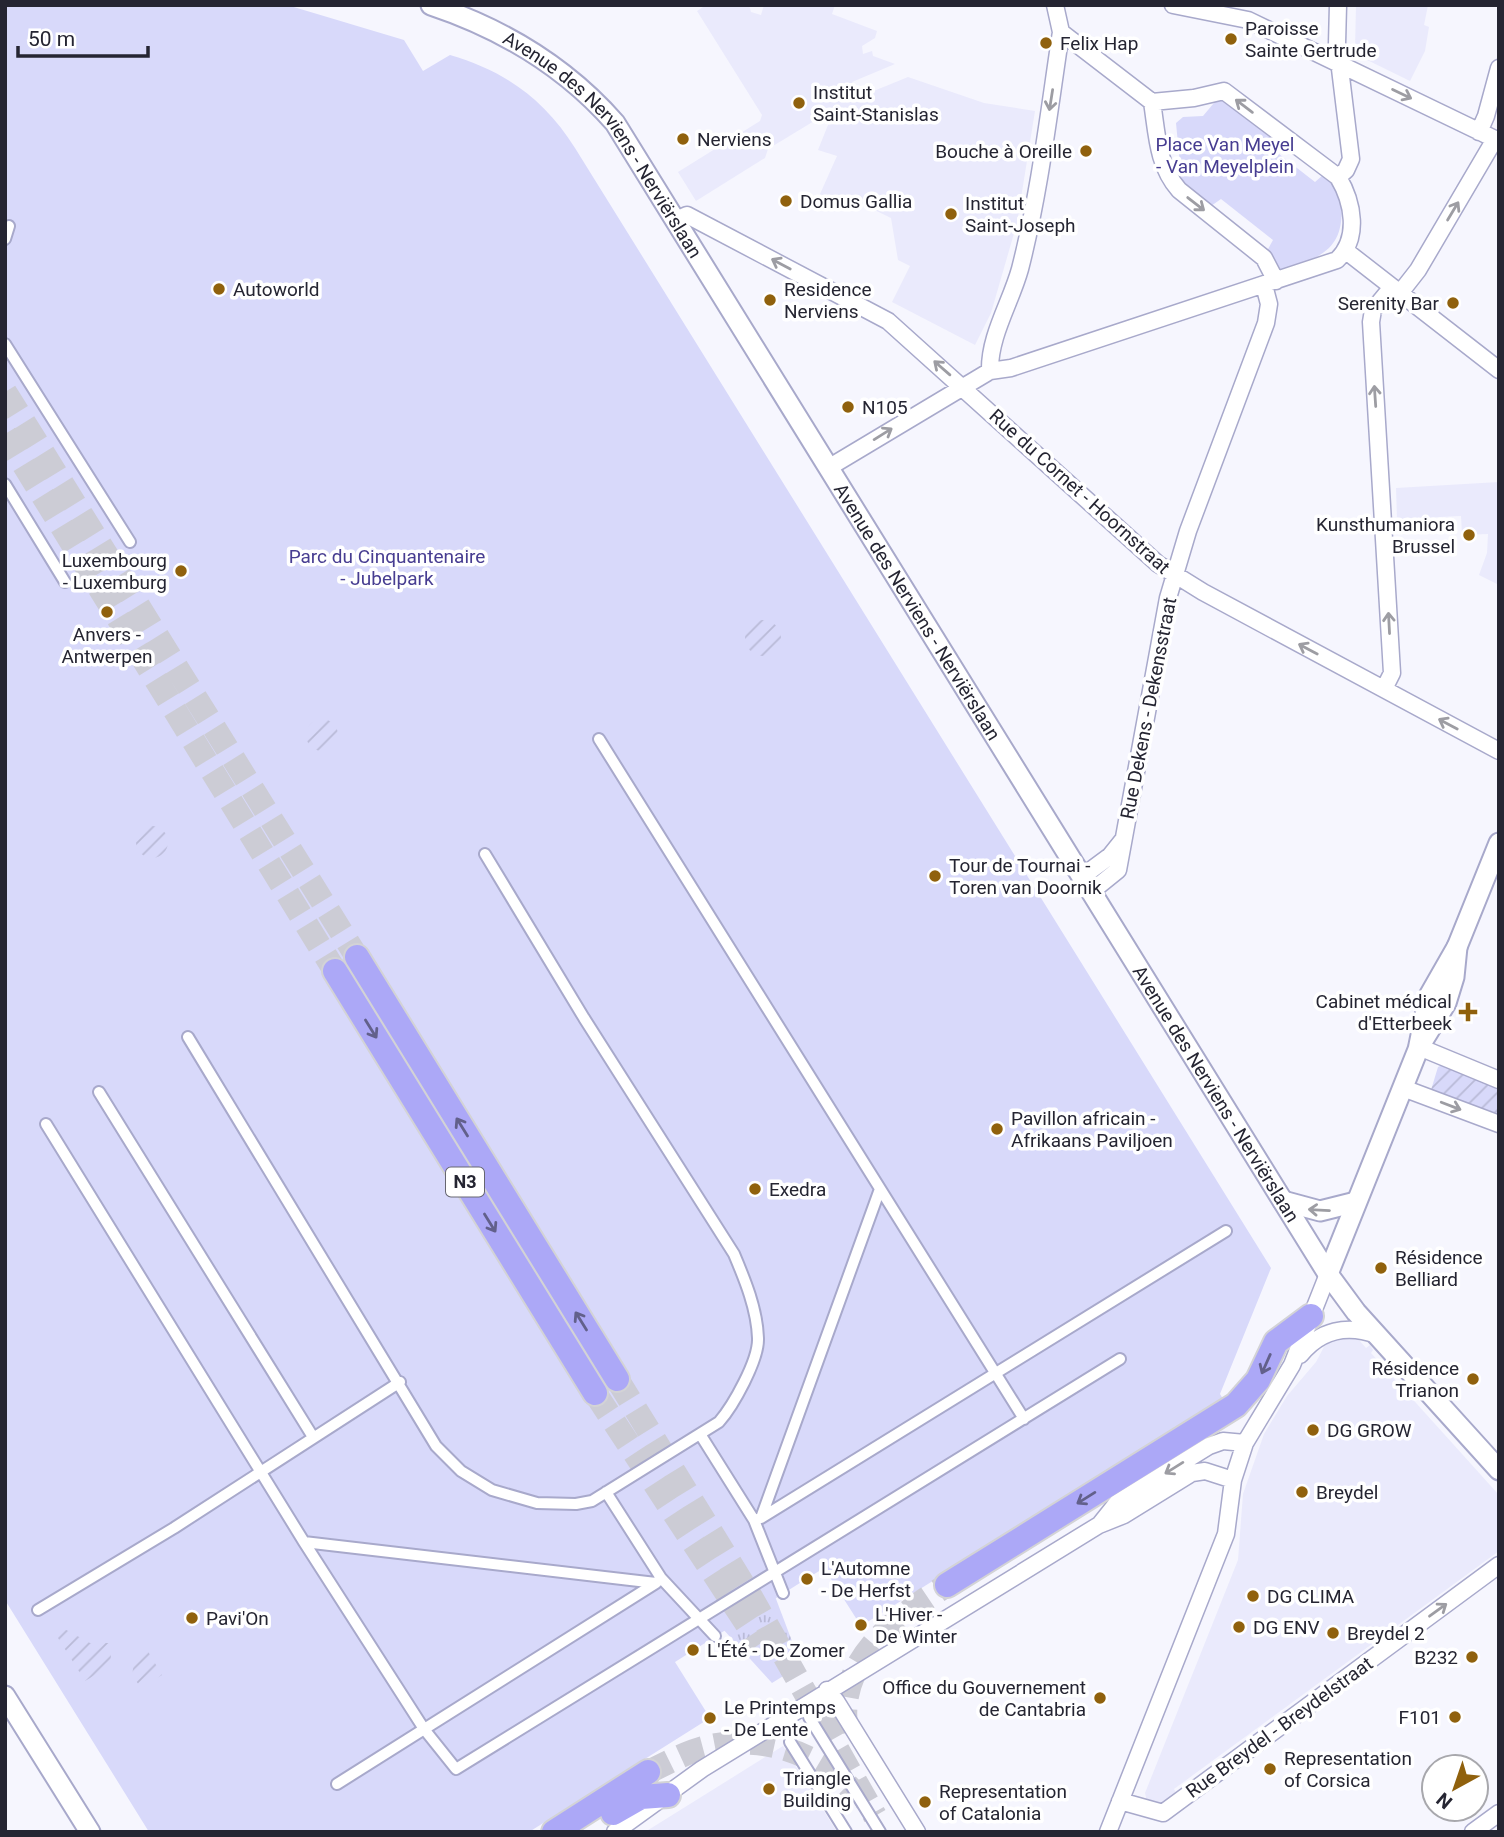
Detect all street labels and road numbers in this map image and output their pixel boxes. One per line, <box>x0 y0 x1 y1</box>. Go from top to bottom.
street label: Avenue des Nerviens - Nerviërslaan <box>499 27 707 262</box>
street label: Rue du Cornet - Hoornstraat <box>985 404 1175 579</box>
street label: Avenue des Nerviens - Nerviërslaan <box>829 479 1005 744</box>
street label: Rue Dekens - Dekensstraat <box>1116 595 1181 821</box>
street label: Avenue des Nerviens - Nerviërslaan <box>1128 961 1304 1226</box>
road number: N3 <box>446 1168 484 1196</box>
street label: Rue Breydel - Breydelstraat <box>1181 1652 1377 1803</box>

